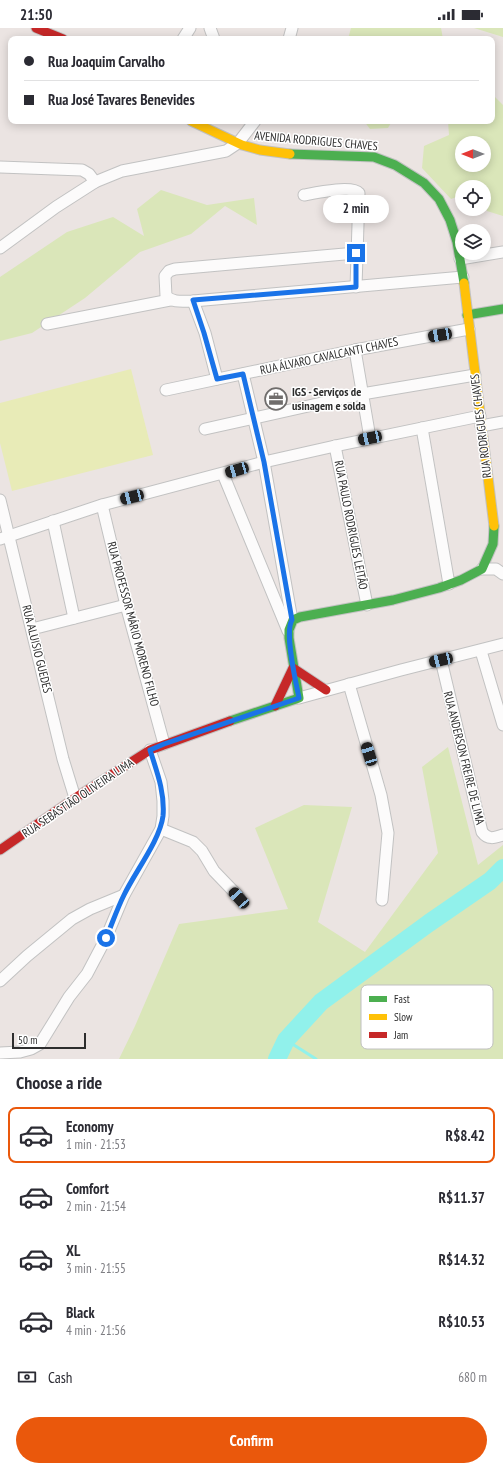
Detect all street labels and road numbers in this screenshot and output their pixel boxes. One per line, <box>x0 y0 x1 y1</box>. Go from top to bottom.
street label: AVENIDA RODRIGUES CHAVES <box>254 128 378 153</box>
street label: RUA ÁLVARO CAVALCANTI CHAVES <box>258 334 399 377</box>
street label: RUA RODRIGUES CHAVES <box>467 373 494 479</box>
street label: RUA PAULO RODRIGUES LEITÃO <box>332 459 371 591</box>
street label: RUA PROFESSOR MÁRIO MORENO FILHO <box>104 540 163 708</box>
street label: RUA ALUISIO GUEDES <box>19 603 56 694</box>
street label: RUA ANDERSON FREIRE DE LIMA <box>441 690 488 826</box>
street label: RUA SEBASTIÃO OLIVEIRA LIMA <box>19 754 137 841</box>

